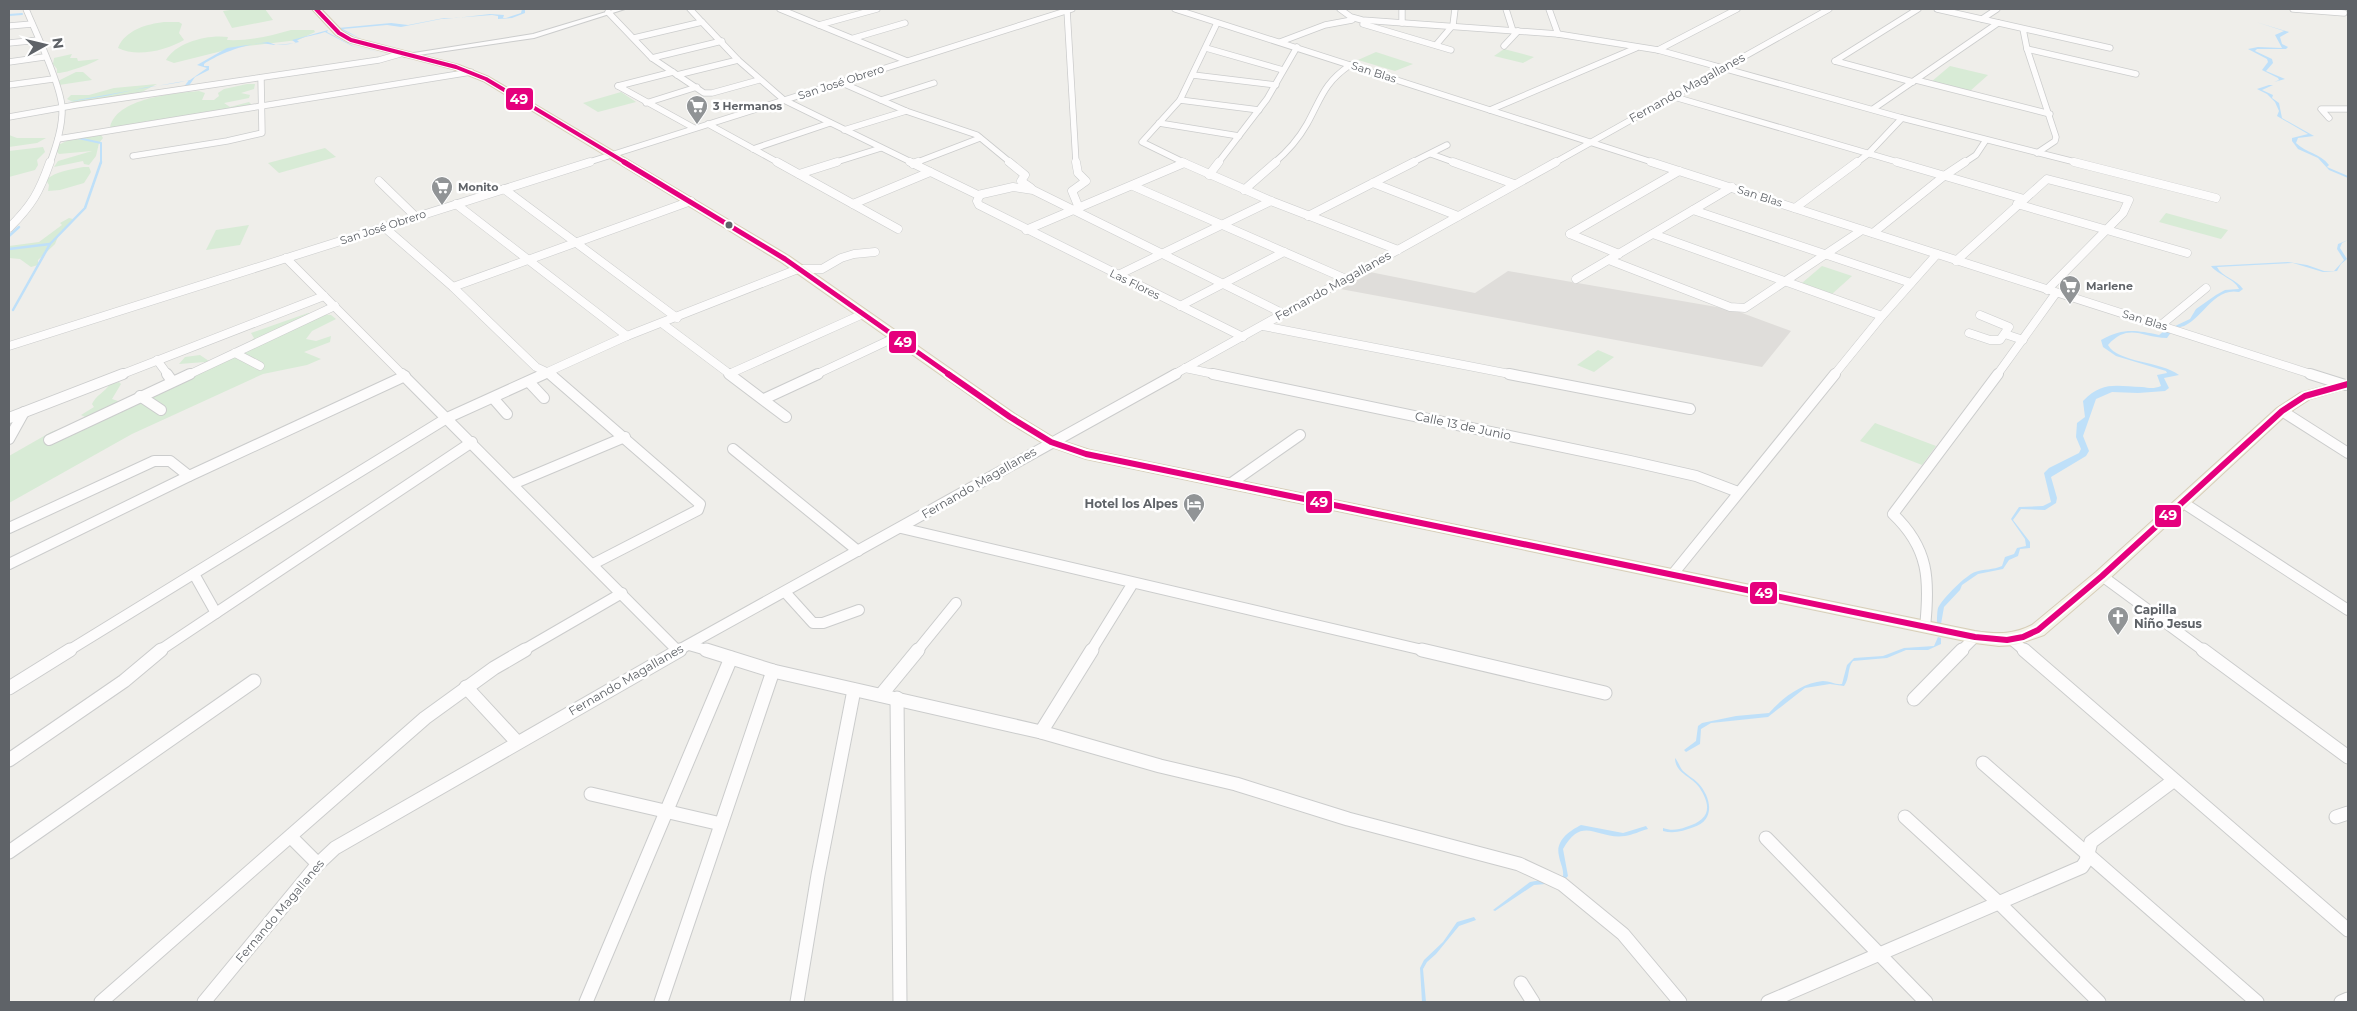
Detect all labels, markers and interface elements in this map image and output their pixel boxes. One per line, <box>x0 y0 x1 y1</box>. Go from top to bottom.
north arrow <box>20 20 70 70</box>
text: N <box>48 36 68 50</box>
street label: Fernando Magallanes <box>1626 49 1747 126</box>
street label: San Blas <box>1350 58 1399 86</box>
street label: San José Obrero <box>796 61 886 103</box>
line badge: 49 <box>505 87 534 111</box>
text: 49 <box>510 90 528 108</box>
supermarket icon: 3 Hermanos <box>685 94 709 125</box>
place label: 3 Hermanos <box>712 99 782 113</box>
supermarket icon: Monito <box>430 175 454 206</box>
place label: Monito <box>458 180 498 194</box>
street label: San Blas <box>1736 182 1785 210</box>
street label: San José Obrero <box>338 206 428 248</box>
unlabelled marker <box>724 220 734 230</box>
street label: Fernando Magallanes <box>1272 247 1393 324</box>
street label: Las Flores <box>1108 266 1163 302</box>
supermarket icon: Marlene <box>2058 274 2082 305</box>
place label: Marlene <box>2086 279 2133 293</box>
street label: San Blas <box>2121 306 2170 334</box>
line badge: 49 <box>888 330 917 354</box>
text: 49 <box>894 333 912 351</box>
street label: Calle 13 de Junio <box>1414 408 1513 443</box>
street label: Fernando Magallanes <box>919 443 1039 522</box>
line badge: 49 <box>1305 490 1333 514</box>
hotel icon: Hotel los Alpes <box>1182 492 1206 523</box>
text: 49 <box>1310 493 1328 511</box>
place label: Hotel los Alpes <box>1085 496 1179 511</box>
line badge: 49 <box>2154 504 2182 528</box>
text: 49 <box>2159 506 2177 524</box>
line badge: 49 <box>1749 581 1778 605</box>
text: 49 <box>1755 584 1773 602</box>
place label: Capilla Niño Jesus <box>2134 602 2203 631</box>
church icon: Capilla Niño Jesus <box>2106 605 2130 636</box>
street label: Fernando Magallanes <box>566 640 686 719</box>
street label: Fernando Magallanes <box>232 856 327 965</box>

